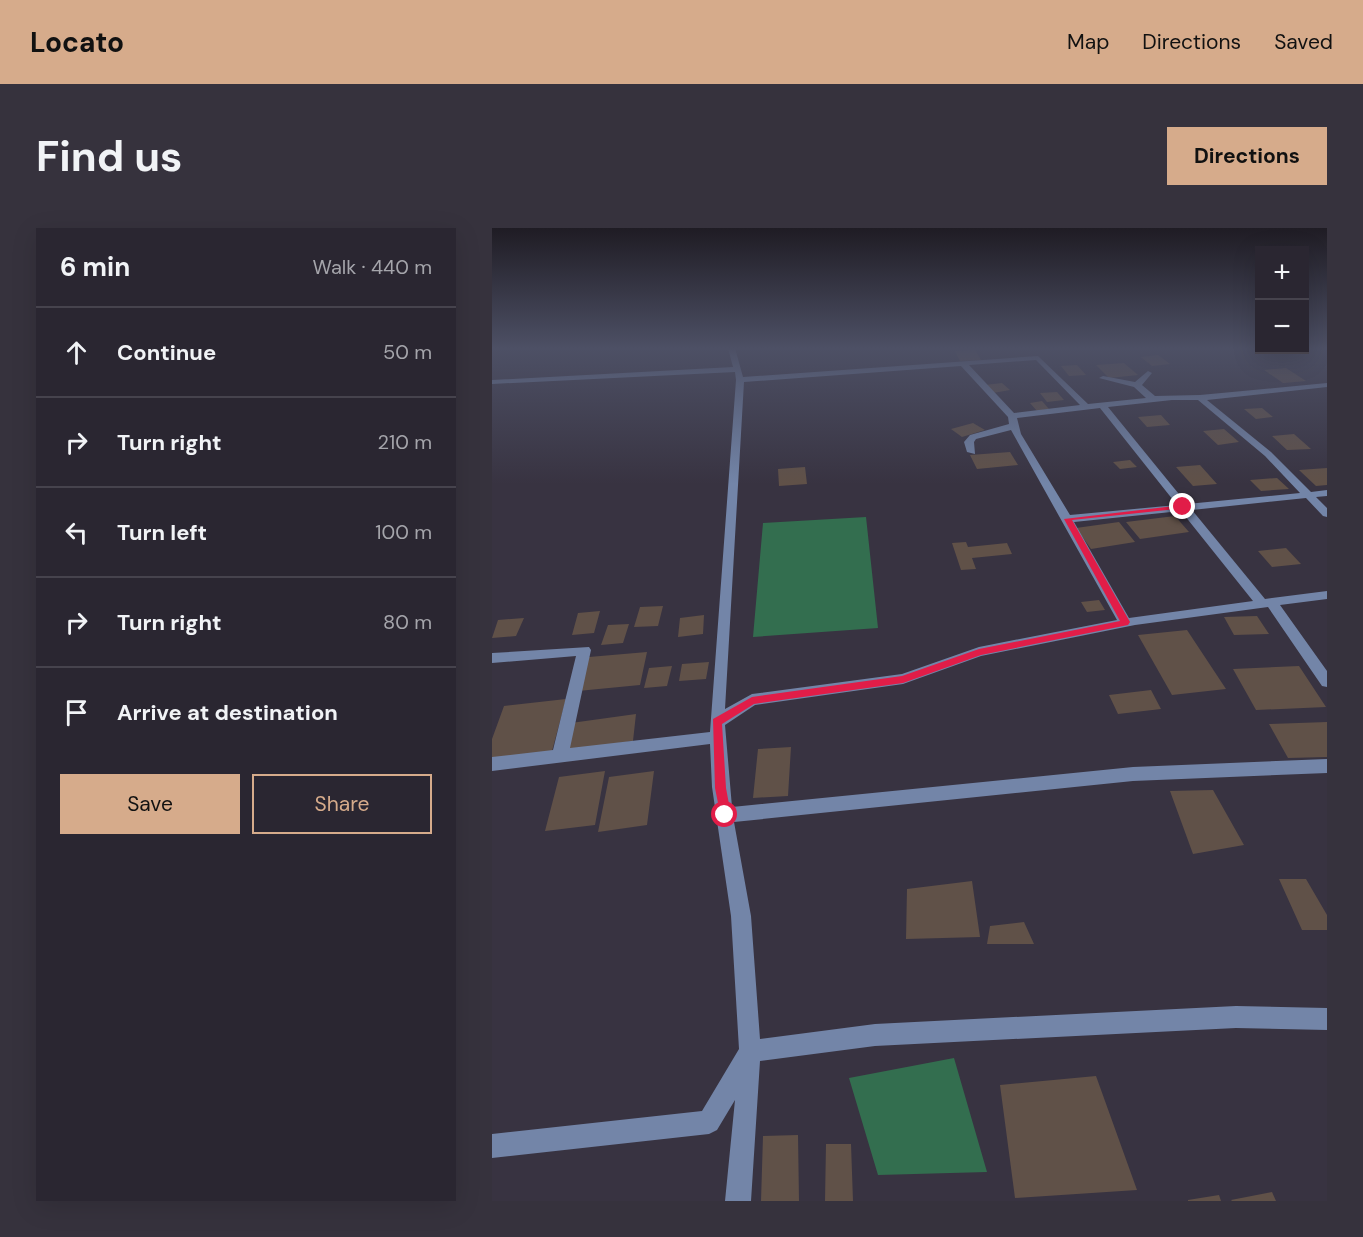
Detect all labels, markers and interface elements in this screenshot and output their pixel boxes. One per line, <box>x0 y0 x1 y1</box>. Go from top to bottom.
text: Locato <box>30 24 124 61</box>
text: Map <box>1067 28 1109 56</box>
text: Directions <box>1142 28 1241 56</box>
text: Saved <box>1274 28 1333 56</box>
button: Directions <box>1167 127 1327 185</box>
text: Find us <box>36 129 182 184</box>
map controls <box>1255 246 1309 354</box>
button: + <box>1255 246 1309 300</box>
text: 6 min <box>60 250 130 284</box>
text: Walk · 440 m <box>313 254 432 280</box>
button: − <box>1255 300 1309 354</box>
icon: ahead <box>60 336 93 369</box>
text: Continue <box>117 338 216 367</box>
text: 50 m <box>383 339 432 365</box>
icon: right <box>60 426 93 459</box>
text: Turn right <box>117 428 222 457</box>
text: 210 m <box>377 429 432 455</box>
route end <box>1169 493 1195 519</box>
icon: left <box>60 516 93 549</box>
text: Turn left <box>117 518 207 547</box>
text: 100 m <box>375 519 432 545</box>
icon: right <box>60 606 93 639</box>
text: Turn right <box>117 608 222 637</box>
text: 80 m <box>383 609 432 635</box>
icon: arrive <box>60 696 93 729</box>
text: Arrive at destination <box>117 698 338 727</box>
button: Save <box>60 774 240 834</box>
button: Share <box>252 774 432 834</box>
route start <box>711 801 737 827</box>

